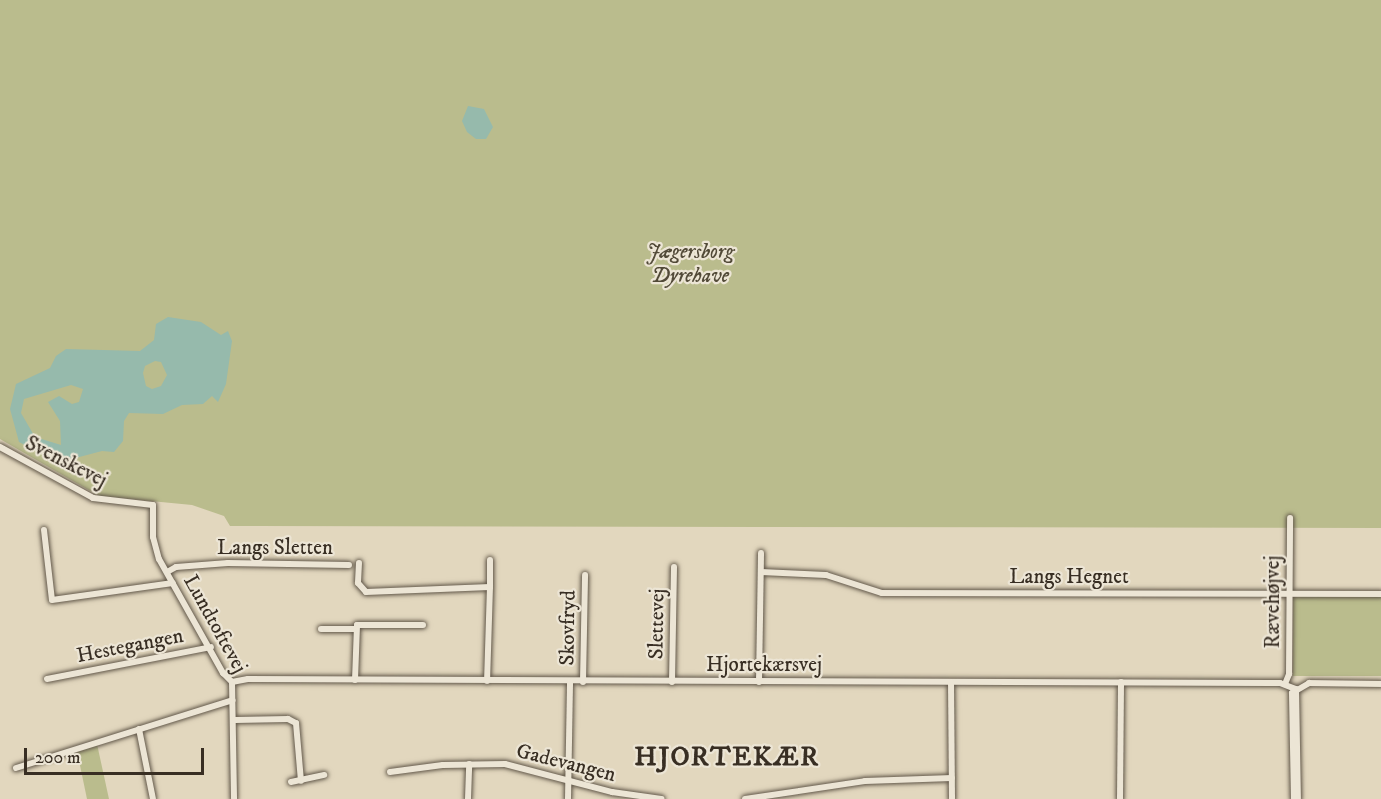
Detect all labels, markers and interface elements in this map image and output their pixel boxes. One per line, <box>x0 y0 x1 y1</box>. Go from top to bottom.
park label: Jægersborg Dyrehave <box>646 239 734 289</box>
street label: Svenskevej <box>21 431 111 493</box>
street label: Langs Sletten <box>217 535 333 561</box>
street label: Rævehøjvej <box>1260 555 1286 649</box>
street label: Langs Hegnet <box>1009 564 1129 590</box>
street label: Lundtoftevej <box>178 570 252 678</box>
street label: Slettevej <box>644 588 670 660</box>
street label: Skovfryd <box>555 590 581 666</box>
street label: Hestegangen <box>74 623 186 669</box>
street label: Hjortekærsvej <box>706 652 822 678</box>
scale bar <box>27 736 207 774</box>
street label: Gadevangen <box>514 738 618 788</box>
district label: HJORTEKÆR <box>634 742 820 774</box>
text: 200 m <box>35 747 81 769</box>

